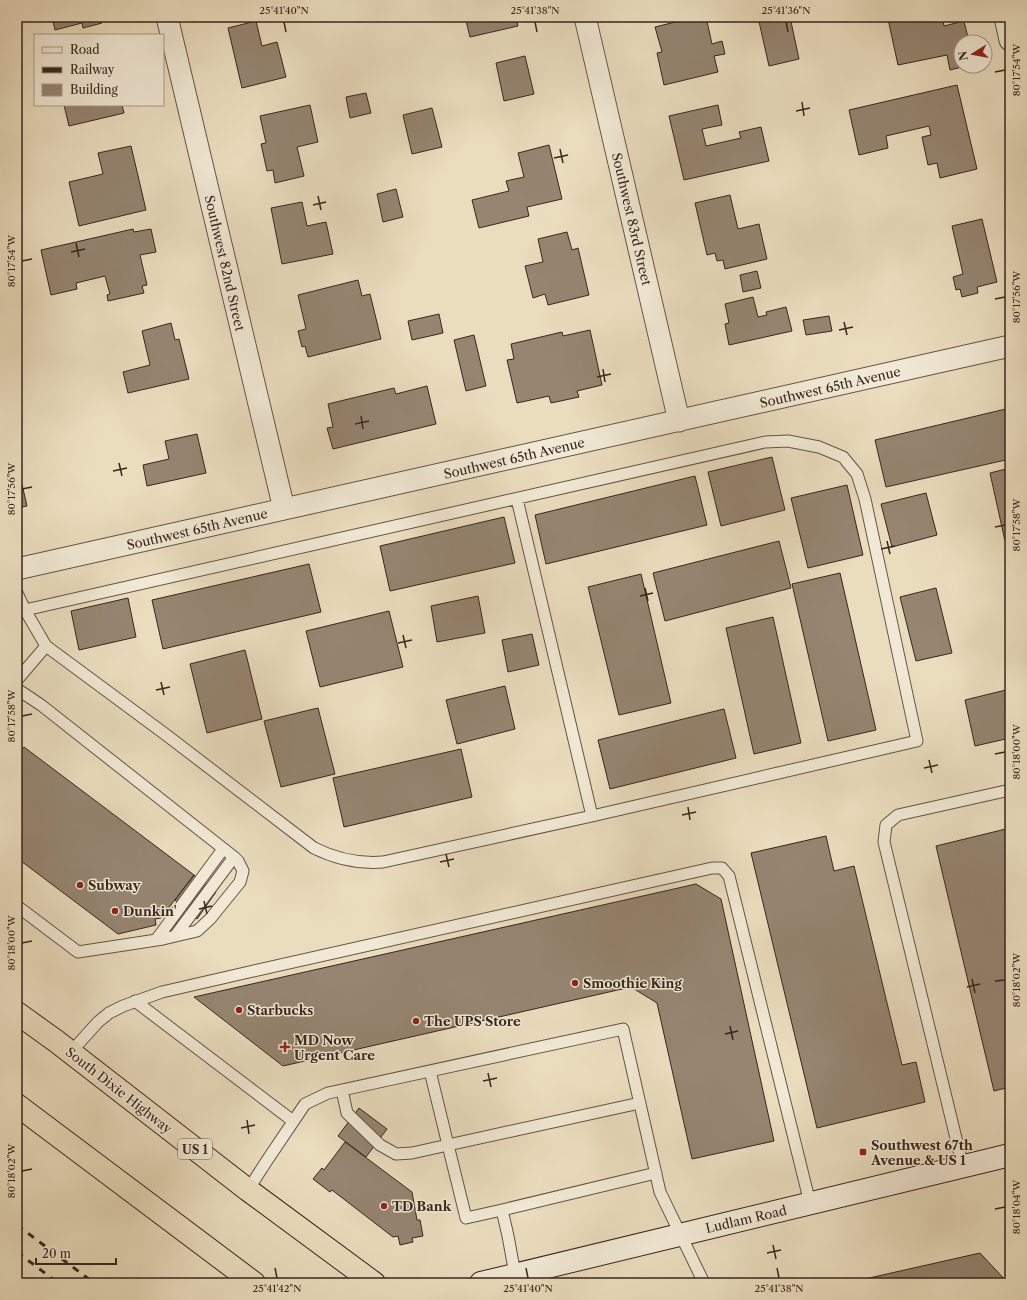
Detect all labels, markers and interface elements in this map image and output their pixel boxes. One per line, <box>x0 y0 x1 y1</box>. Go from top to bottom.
text: 25°41'40"N <box>259 4 309 17</box>
text: 25°41'38"N <box>510 4 560 17</box>
text: 25°41'36"N <box>762 4 811 17</box>
legend <box>34 34 164 106</box>
north arrow <box>953 34 993 74</box>
text: Road <box>70 42 100 57</box>
text: 80°17'54"W <box>1010 43 1023 96</box>
text: N <box>955 49 971 62</box>
text: Railway <box>70 62 115 77</box>
text: Building <box>70 82 118 97</box>
street label: Southwest 83rd Street <box>609 151 655 287</box>
street label: Southwest 82nd Street <box>202 193 249 333</box>
text: 80°17'54"W <box>5 234 18 287</box>
text: 80°17'56"W <box>1010 270 1023 323</box>
street label: Southwest 65th Avenue <box>758 363 902 411</box>
street label: Southwest 65th Avenue <box>442 434 586 482</box>
text: 80°17'56"W <box>5 462 18 515</box>
text: 80°17'58"W <box>1010 498 1023 551</box>
street label: Southwest 65th Avenue <box>125 505 269 553</box>
text: 80°17'58"W <box>5 689 18 742</box>
text: 80°18'00"W <box>1010 723 1023 780</box>
place label: Subway <box>88 877 142 893</box>
marker: Subway <box>75 880 85 890</box>
place label: Dunkin' <box>123 903 177 919</box>
marker: Dunkin' <box>110 906 120 916</box>
text: 80°18'00"W <box>5 914 18 971</box>
text: 80°18'02"W <box>1010 952 1023 1007</box>
place label: Smoothie King <box>583 975 683 991</box>
marker: Smoothie King <box>570 978 580 988</box>
place label: Starbucks <box>247 1002 313 1018</box>
marker: Starbucks <box>234 1005 244 1015</box>
place label: The UPS Store <box>424 1013 521 1029</box>
marker: The UPS Store <box>411 1016 421 1026</box>
place label: MD Now Urgent Care <box>294 1032 375 1063</box>
marker: MD Now Urgent Care <box>279 1041 291 1053</box>
street label: South Dixie Highway <box>63 1043 176 1137</box>
place label: Southwest 67th Avenue & US 1 <box>870 1137 973 1168</box>
road number: US 1 <box>178 1139 212 1159</box>
text: 80°18'02"W <box>5 1143 18 1198</box>
marker: Southwest 67th Avenue & US 1 <box>858 1147 868 1157</box>
text: 80°18'04"W <box>1010 1179 1023 1234</box>
place label: TD Bank <box>392 1198 452 1214</box>
marker: TD Bank <box>379 1201 389 1211</box>
street label: Ludlam Road <box>704 1202 788 1236</box>
scale bar <box>36 1240 116 1266</box>
text: 20 m <box>42 1246 71 1261</box>
text: 25°41'42"N <box>253 1282 301 1295</box>
text: 25°41'40"N <box>503 1282 553 1295</box>
text: 25°41'38"N <box>754 1282 804 1295</box>

